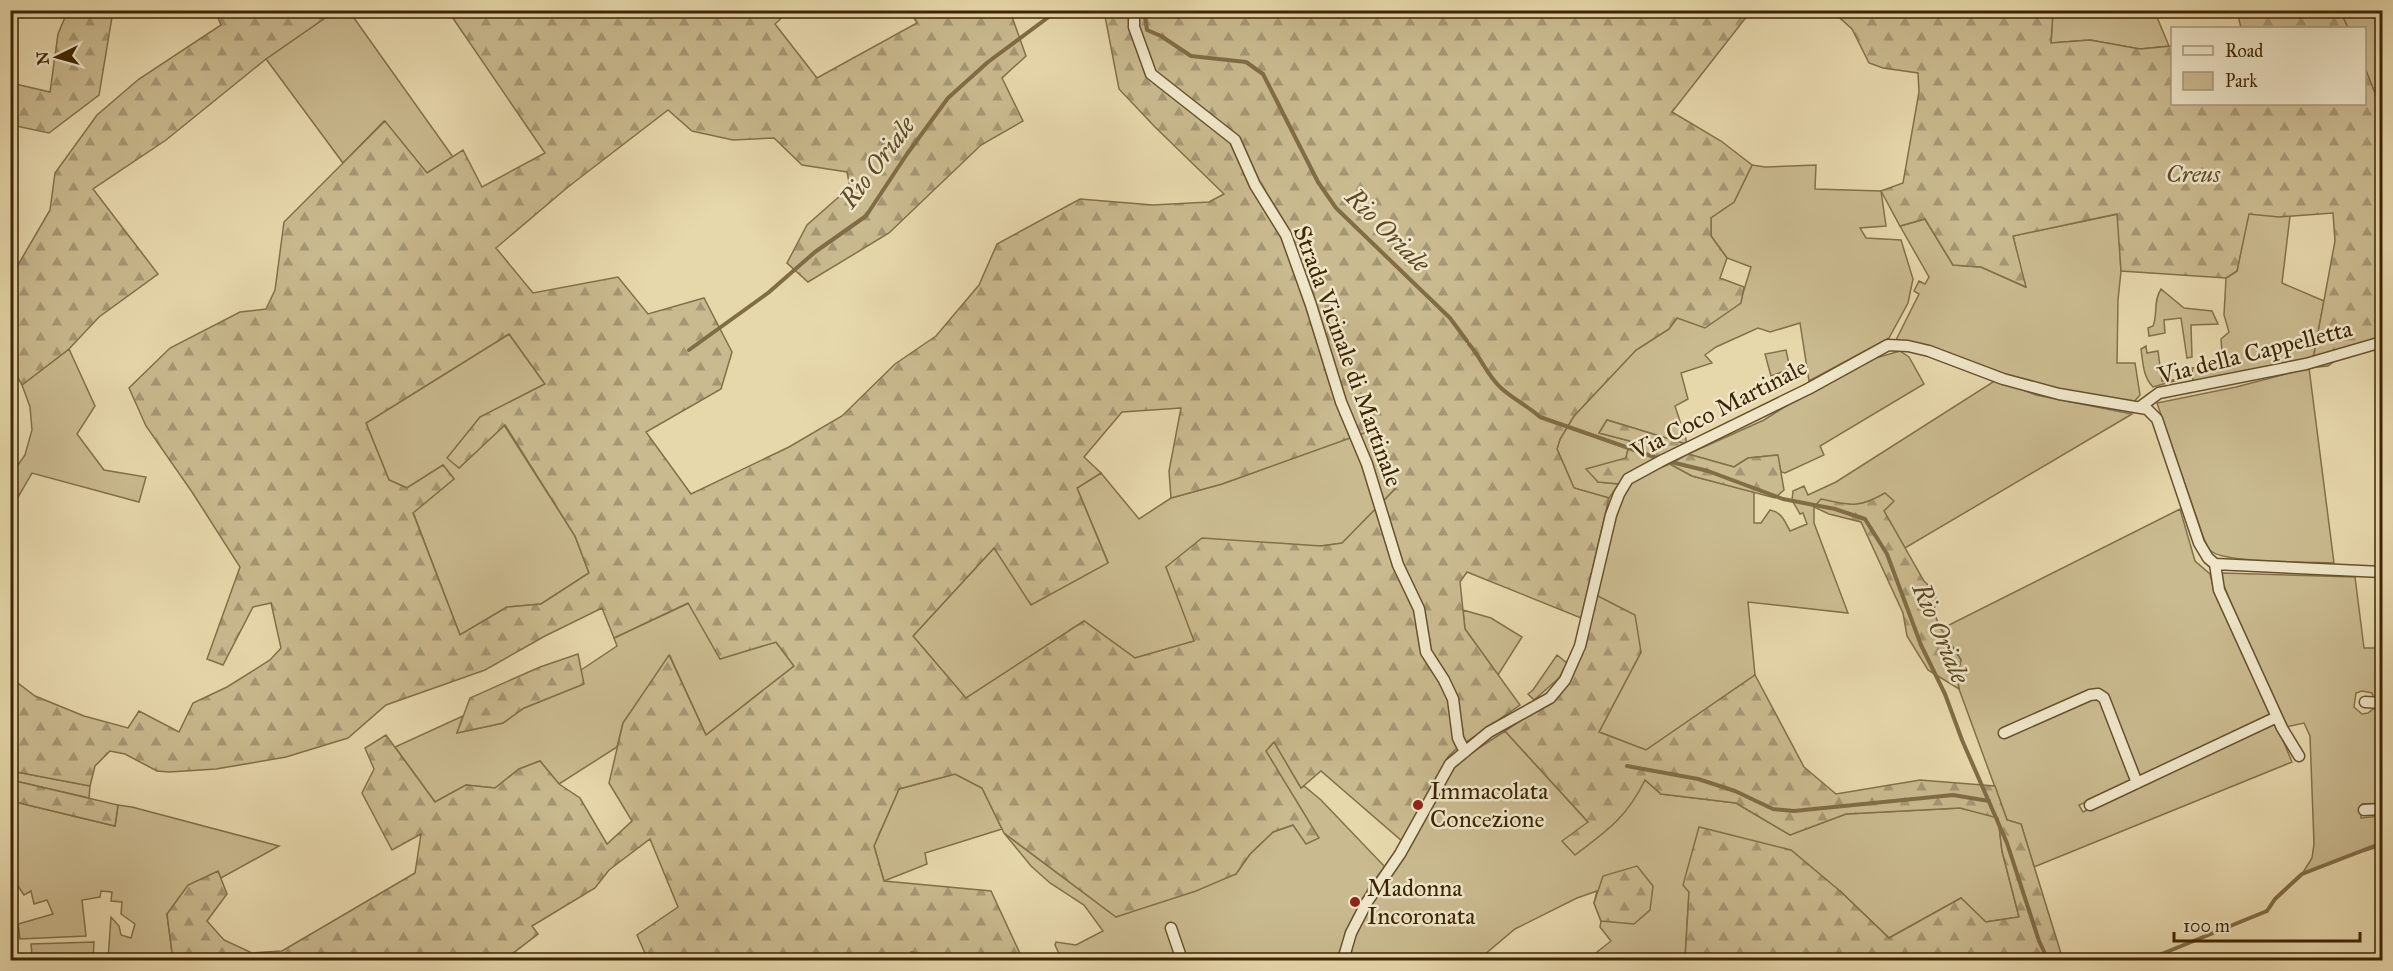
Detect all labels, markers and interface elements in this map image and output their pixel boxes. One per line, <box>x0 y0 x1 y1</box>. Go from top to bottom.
north arrow <box>27 27 87 87</box>
legend <box>2171 27 2366 105</box>
text: Road <box>2225 40 2263 62</box>
text: N <box>32 50 53 66</box>
text: Park <box>2225 70 2258 92</box>
water label: Rio Oriale <box>832 109 923 215</box>
park label: Creus <box>2166 159 2221 189</box>
water label: Rio Oriale <box>1338 180 1438 280</box>
street label: Strada Vicinale di Martinale <box>1287 221 1409 491</box>
street label: Via della Cappelletta <box>2154 313 2356 391</box>
street label: Via Coco Martinale <box>1625 352 1812 467</box>
water label: Rio Oriale <box>1905 577 1977 689</box>
place label: Immacolata Concezione <box>1430 776 1549 834</box>
marker: Immacolata Concezione <box>1411 798 1425 812</box>
place label: Madonna Incoronata <box>1367 873 1476 931</box>
marker: Madonna Incoronata <box>1348 895 1362 909</box>
scale bar <box>2174 905 2360 943</box>
text: 100 m <box>2183 915 2230 937</box>

